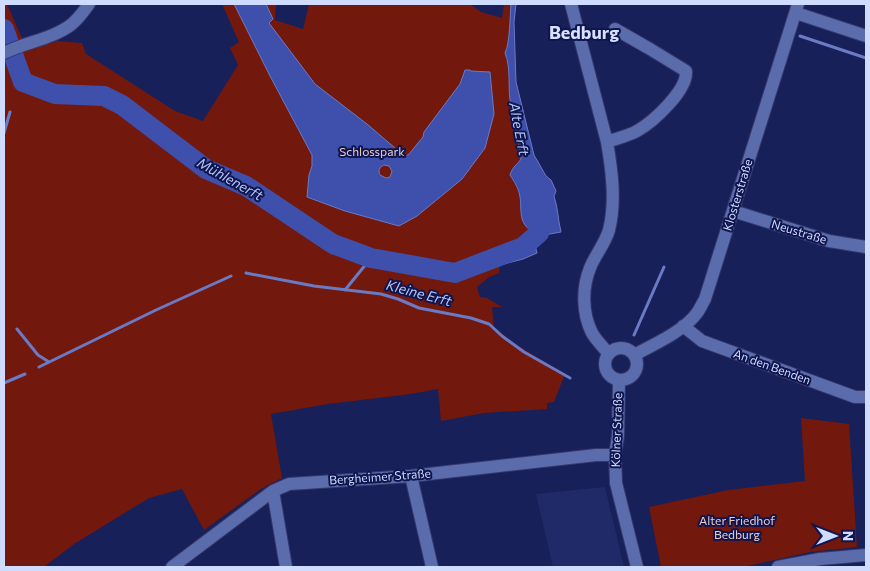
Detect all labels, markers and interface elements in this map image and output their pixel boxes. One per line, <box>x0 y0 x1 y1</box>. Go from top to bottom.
district label: Bedburg <box>549 21 619 43</box>
water label: Alte Erft <box>506 100 533 157</box>
park label: Schlosspark <box>339 144 405 158</box>
water label: Mühlenerft <box>194 154 266 204</box>
street label: Klosterstraße <box>719 157 755 232</box>
street label: Neustraße <box>770 216 829 246</box>
water label: Kleine Erft <box>384 276 454 309</box>
street label: An den Benden <box>732 346 813 386</box>
street label: Kölner Straße <box>608 392 624 467</box>
street label: Bergheimer Straße <box>329 465 431 487</box>
north arrow <box>810 511 860 561</box>
park label: Alter Friedhof Bedburg <box>699 513 775 541</box>
text: N <box>840 531 857 541</box>

